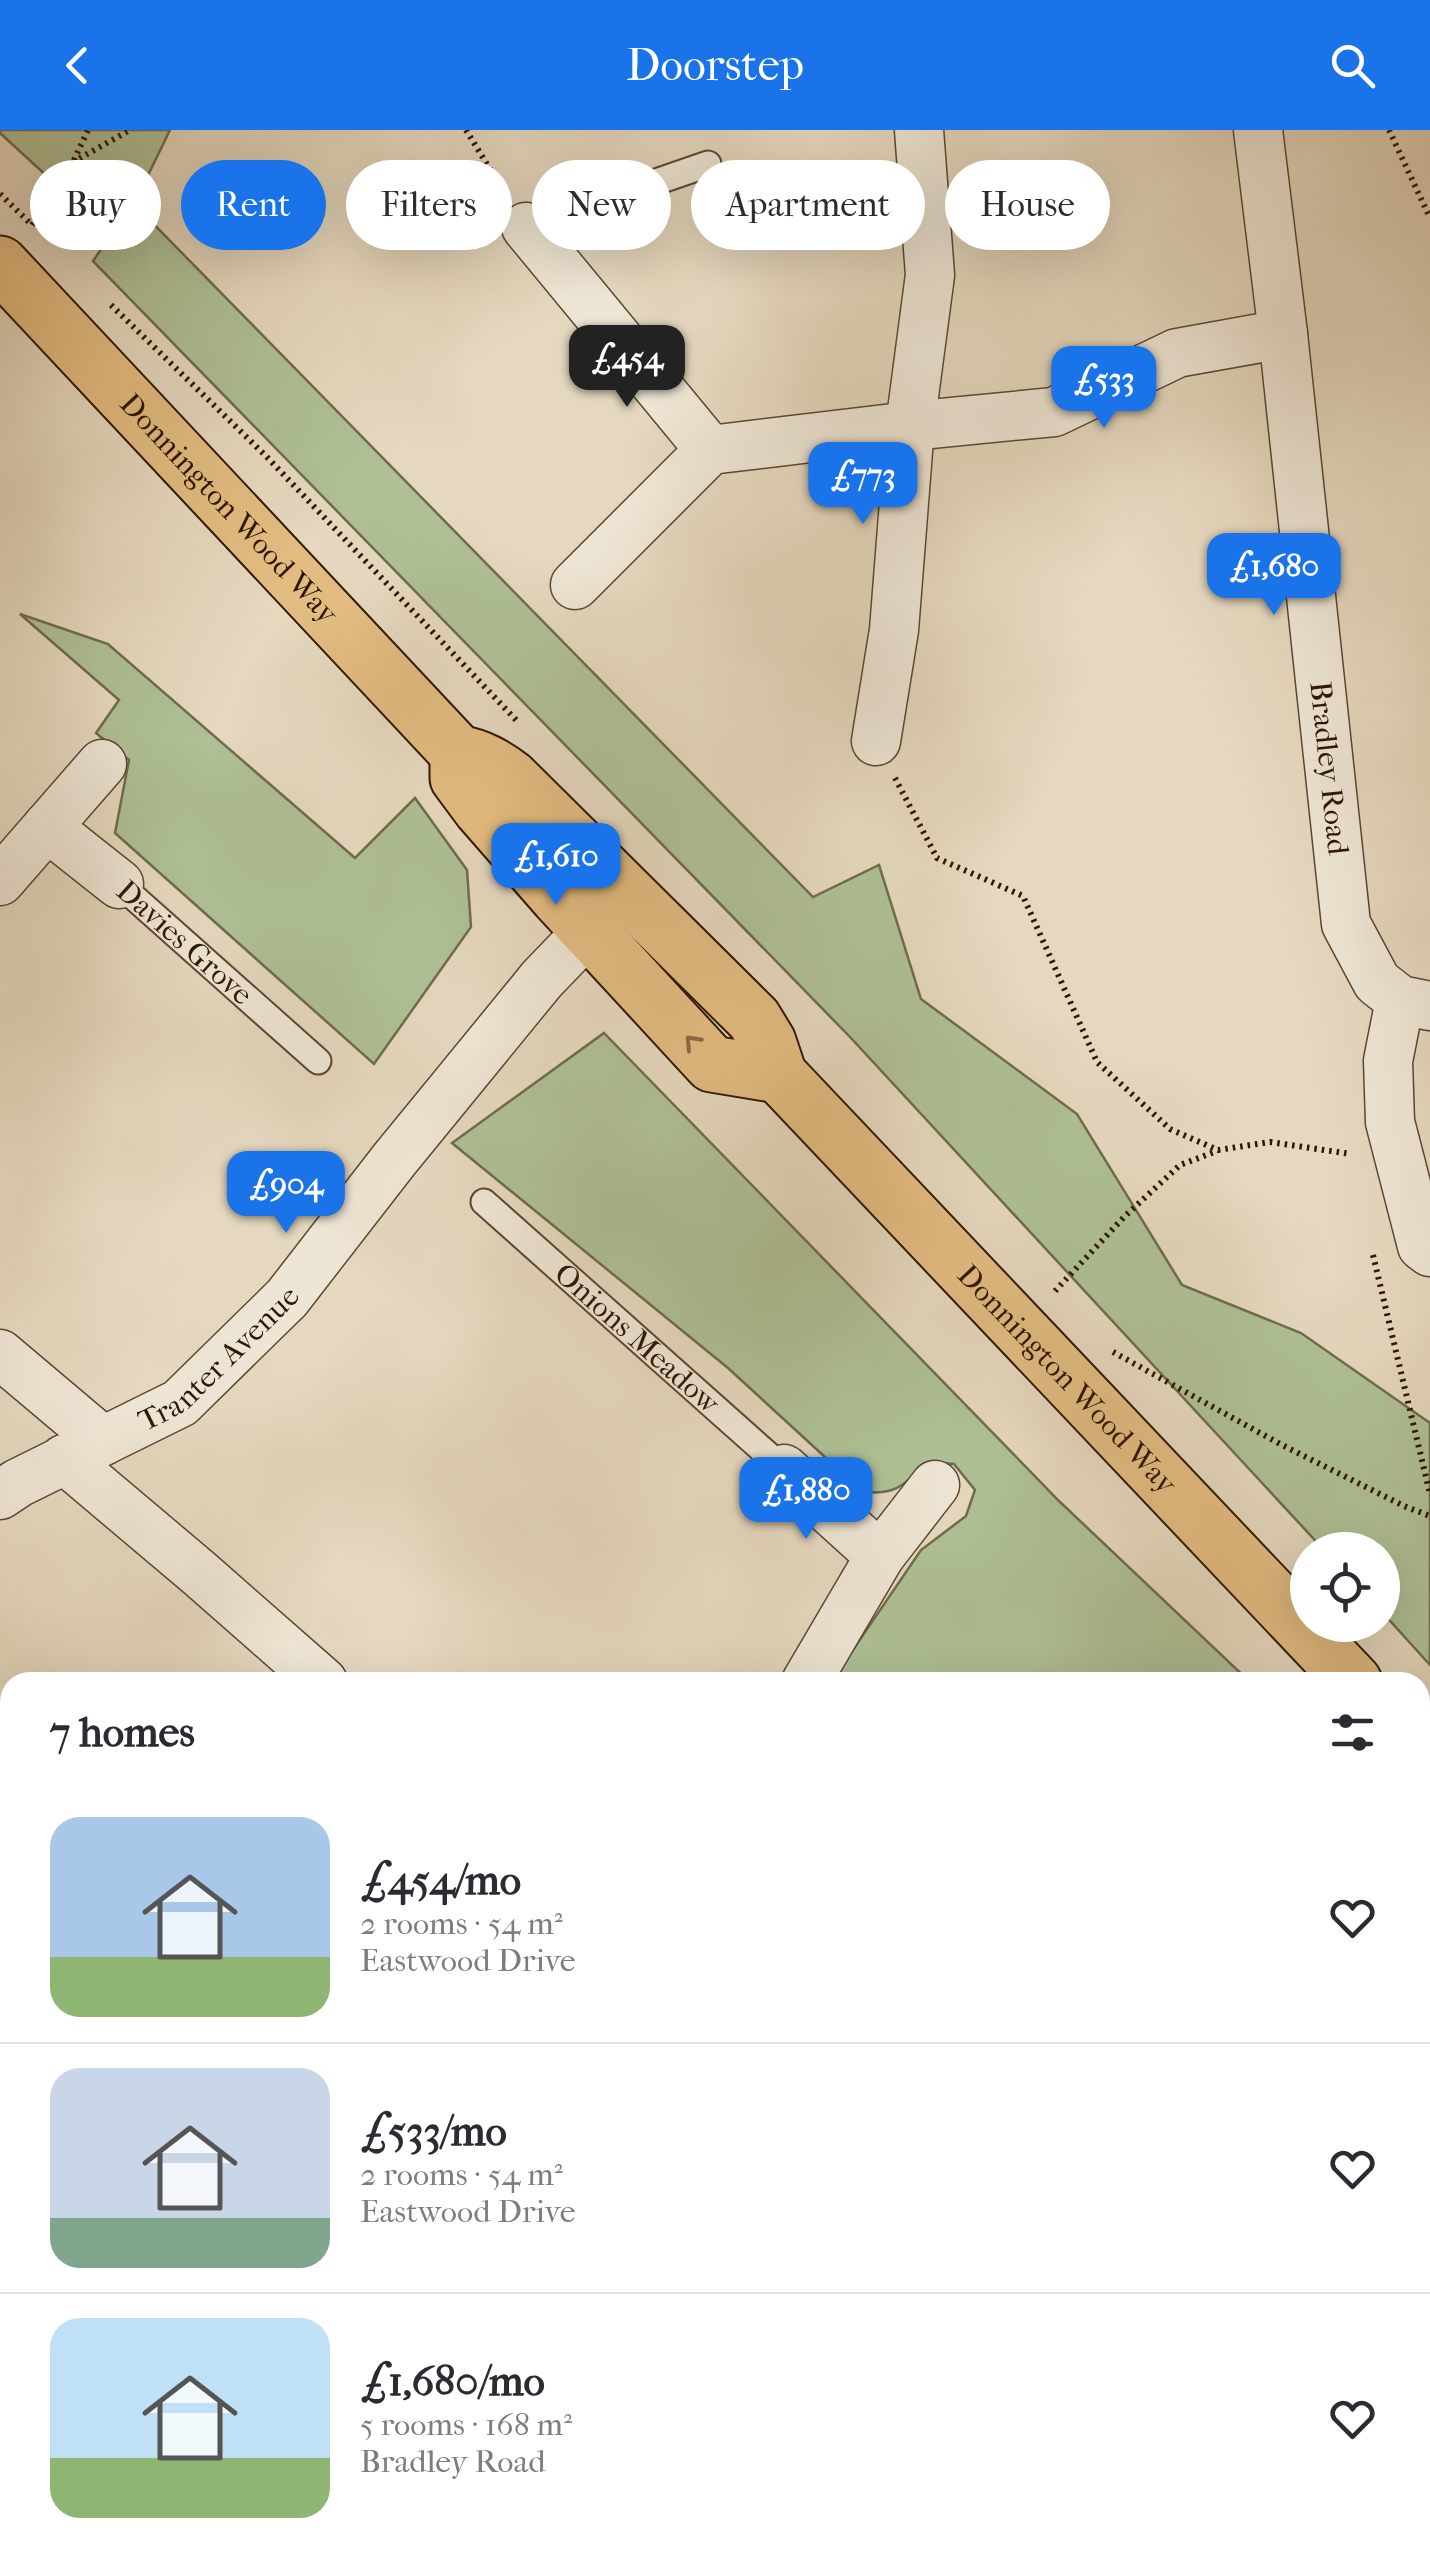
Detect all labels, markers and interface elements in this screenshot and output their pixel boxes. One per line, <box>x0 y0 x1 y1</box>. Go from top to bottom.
icon: back <box>50 38 105 93</box>
icon: search <box>1325 38 1380 93</box>
text: Doorstep <box>626 39 804 92</box>
chip: Buy <box>30 160 161 250</box>
chip: Rent <box>181 160 326 250</box>
chip: Filters <box>346 160 512 250</box>
chip: New <box>532 160 671 250</box>
chip: Apartment <box>691 160 925 250</box>
chip: House <box>945 160 1110 250</box>
pin: £454 <box>568 325 686 410</box>
text: £454 <box>591 339 663 376</box>
pin: £533 <box>1045 346 1163 431</box>
text: £533 <box>1073 360 1135 397</box>
street label: Donnington Wood Way <box>112 386 346 632</box>
pin: £773 <box>804 442 922 527</box>
text: £773 <box>830 456 896 493</box>
pin: £1,680 <box>1193 533 1355 618</box>
text: £1,680 <box>1229 547 1319 584</box>
street label: Bradley Road <box>1302 680 1356 857</box>
pin: £1,610 <box>475 823 637 908</box>
text: £1,610 <box>513 837 599 874</box>
street label: Davies Grove <box>109 873 260 1013</box>
one-way arrow <box>686 1035 704 1054</box>
pin: £904 <box>227 1151 345 1236</box>
text: £904 <box>249 1165 323 1202</box>
street label: Onions Meadow <box>547 1256 727 1422</box>
street label: Donnington Wood Way <box>950 1258 1184 1502</box>
street label: Tranter Avenue <box>133 1280 307 1439</box>
pin: £1,880 <box>725 1457 887 1542</box>
text: £1,880 <box>761 1471 851 1508</box>
map controls <box>1290 1532 1400 1642</box>
button: locate <box>1290 1532 1400 1642</box>
icon: filters <box>1325 1705 1380 1760</box>
text: 7 homes <box>50 1708 195 1757</box>
text: £454/mo <box>360 1856 521 1905</box>
icon: home <box>130 1857 250 1977</box>
icon: heart <box>1325 1890 1380 1945</box>
text: 2 rooms · 54 m² <box>360 1905 563 1942</box>
text: Eastwood Drive <box>360 1942 576 1979</box>
text: £533/mo <box>360 2107 507 2156</box>
icon: home <box>130 2108 250 2228</box>
icon: heart <box>1325 2141 1380 2196</box>
text: 2 rooms · 54 m² <box>360 2156 563 2193</box>
text: Eastwood Drive <box>360 2193 576 2230</box>
text: £1,680/mo <box>360 2357 545 2406</box>
icon: home <box>130 2358 250 2478</box>
icon: heart <box>1325 2391 1380 2446</box>
text: 5 rooms · 168 m² <box>360 2406 572 2443</box>
text: Bradley Road <box>360 2443 546 2480</box>

